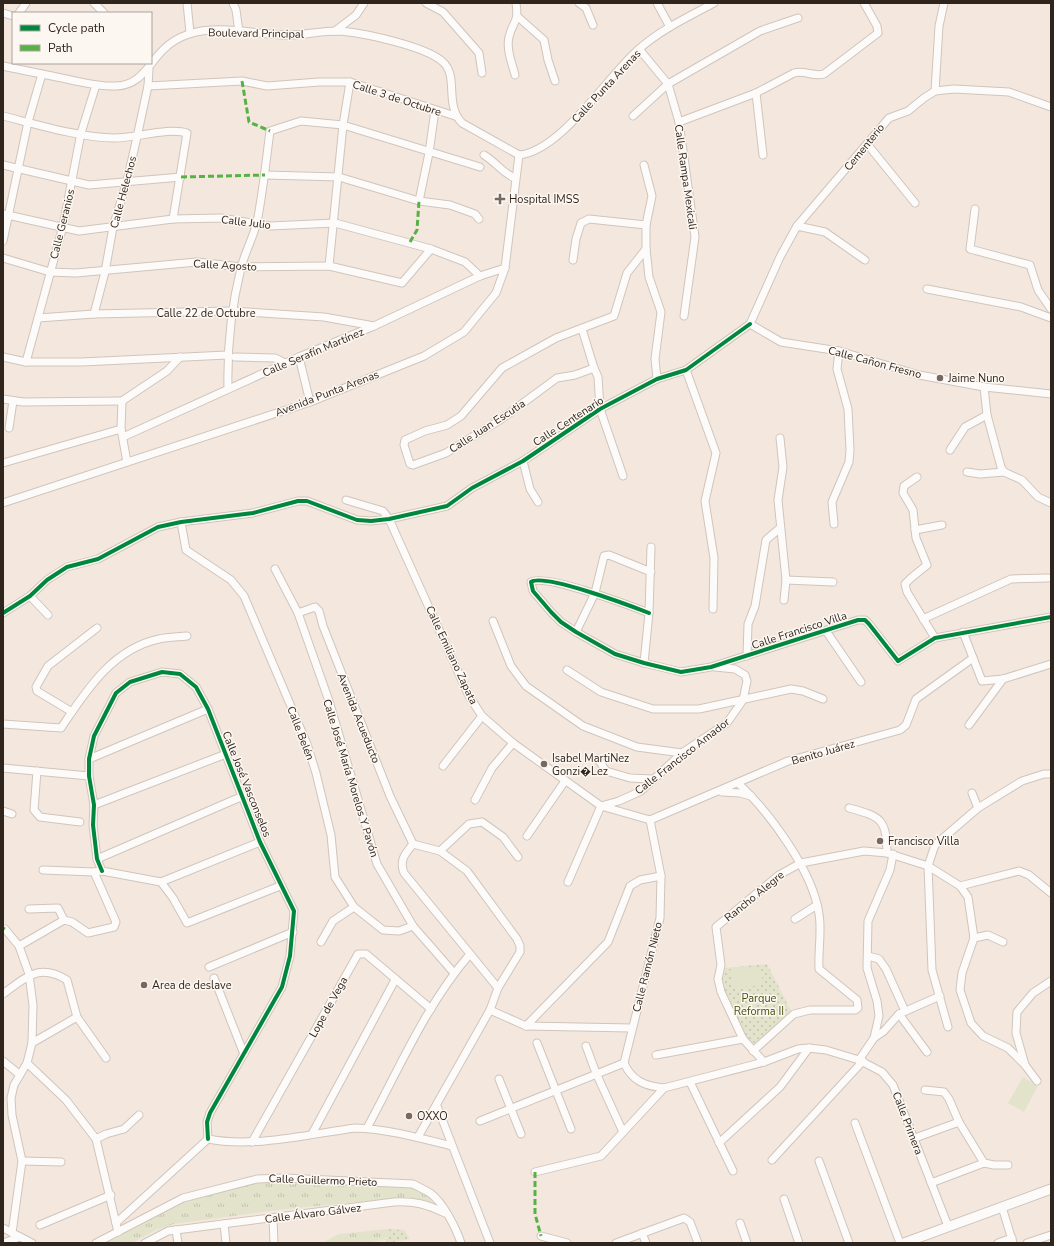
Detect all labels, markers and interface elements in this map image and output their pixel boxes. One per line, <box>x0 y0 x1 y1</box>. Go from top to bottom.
legend <box>12 12 152 64</box>
text: Cycle path <box>48 20 105 36</box>
street label: Boulevard Principal <box>208 25 305 42</box>
text: Path <box>48 40 73 56</box>
street label: Calle Punta Arenas <box>568 46 644 126</box>
street label: Calle 3 de Octubre <box>351 77 443 120</box>
street label: Cementerio <box>841 121 888 174</box>
street label: Calle Rampa Mexicali <box>671 124 700 231</box>
street label: Calle Helechos <box>107 154 140 230</box>
street label: Calle Geranios <box>47 187 78 261</box>
place label: Hospital IMSS <box>509 192 579 207</box>
marker: Hospital IMSS <box>494 193 506 205</box>
street label: Calle Julio <box>220 212 272 233</box>
street label: Calle Agosto <box>193 256 257 275</box>
street label: Calle 22 de Octubre <box>157 306 256 321</box>
street label: Calle Serafín Martínez <box>260 324 366 381</box>
street label: Calle Cañon Fresno <box>827 343 923 382</box>
street label: Avenida Punta Arenas <box>273 367 381 420</box>
place label: Jaime Nuno <box>947 371 1005 386</box>
marker: Jaime Nuno <box>935 373 945 383</box>
street label: Calle Centenario <box>530 393 607 450</box>
street label: Calle Juan Escutia <box>446 396 528 457</box>
street label: Calle Emiliano Zapata <box>422 603 481 707</box>
street label: Calle Francisco Villa <box>750 608 849 653</box>
street label: Avenida Acueducto <box>334 671 383 765</box>
street label: Calle José María Morelos Y Pavón <box>319 697 382 859</box>
street label: Calle Belén <box>283 704 318 762</box>
street label: Calle Francisco Amador <box>632 715 733 798</box>
street label: Calle José Vasconselos <box>218 729 275 839</box>
street label: Benito Juárez <box>790 736 857 769</box>
place label: Isabel MartiNez Gonzi�Lez <box>552 751 629 779</box>
marker: Isabel MartiNez Gonzi�Lez <box>539 759 549 769</box>
place label: Francisco Villa <box>888 834 959 849</box>
marker: Francisco Villa <box>875 836 885 846</box>
street label: Rancho Alegre <box>721 868 787 925</box>
street label: Calle Ramón Nieto <box>629 920 666 1014</box>
street label: Lope de Vega <box>306 974 351 1040</box>
place label: Area de deslave <box>152 978 232 993</box>
marker: Area de deslave <box>139 980 149 990</box>
park label: Parque Reforma II <box>734 991 784 1019</box>
street label: Calle Primera <box>889 1089 927 1157</box>
place label: OXXO <box>417 1109 448 1124</box>
marker: OXXO <box>404 1111 414 1121</box>
street label: Calle Guillermo Prieto <box>268 1171 378 1190</box>
street label: Calle Álvaro Gálvez <box>264 1199 362 1227</box>

